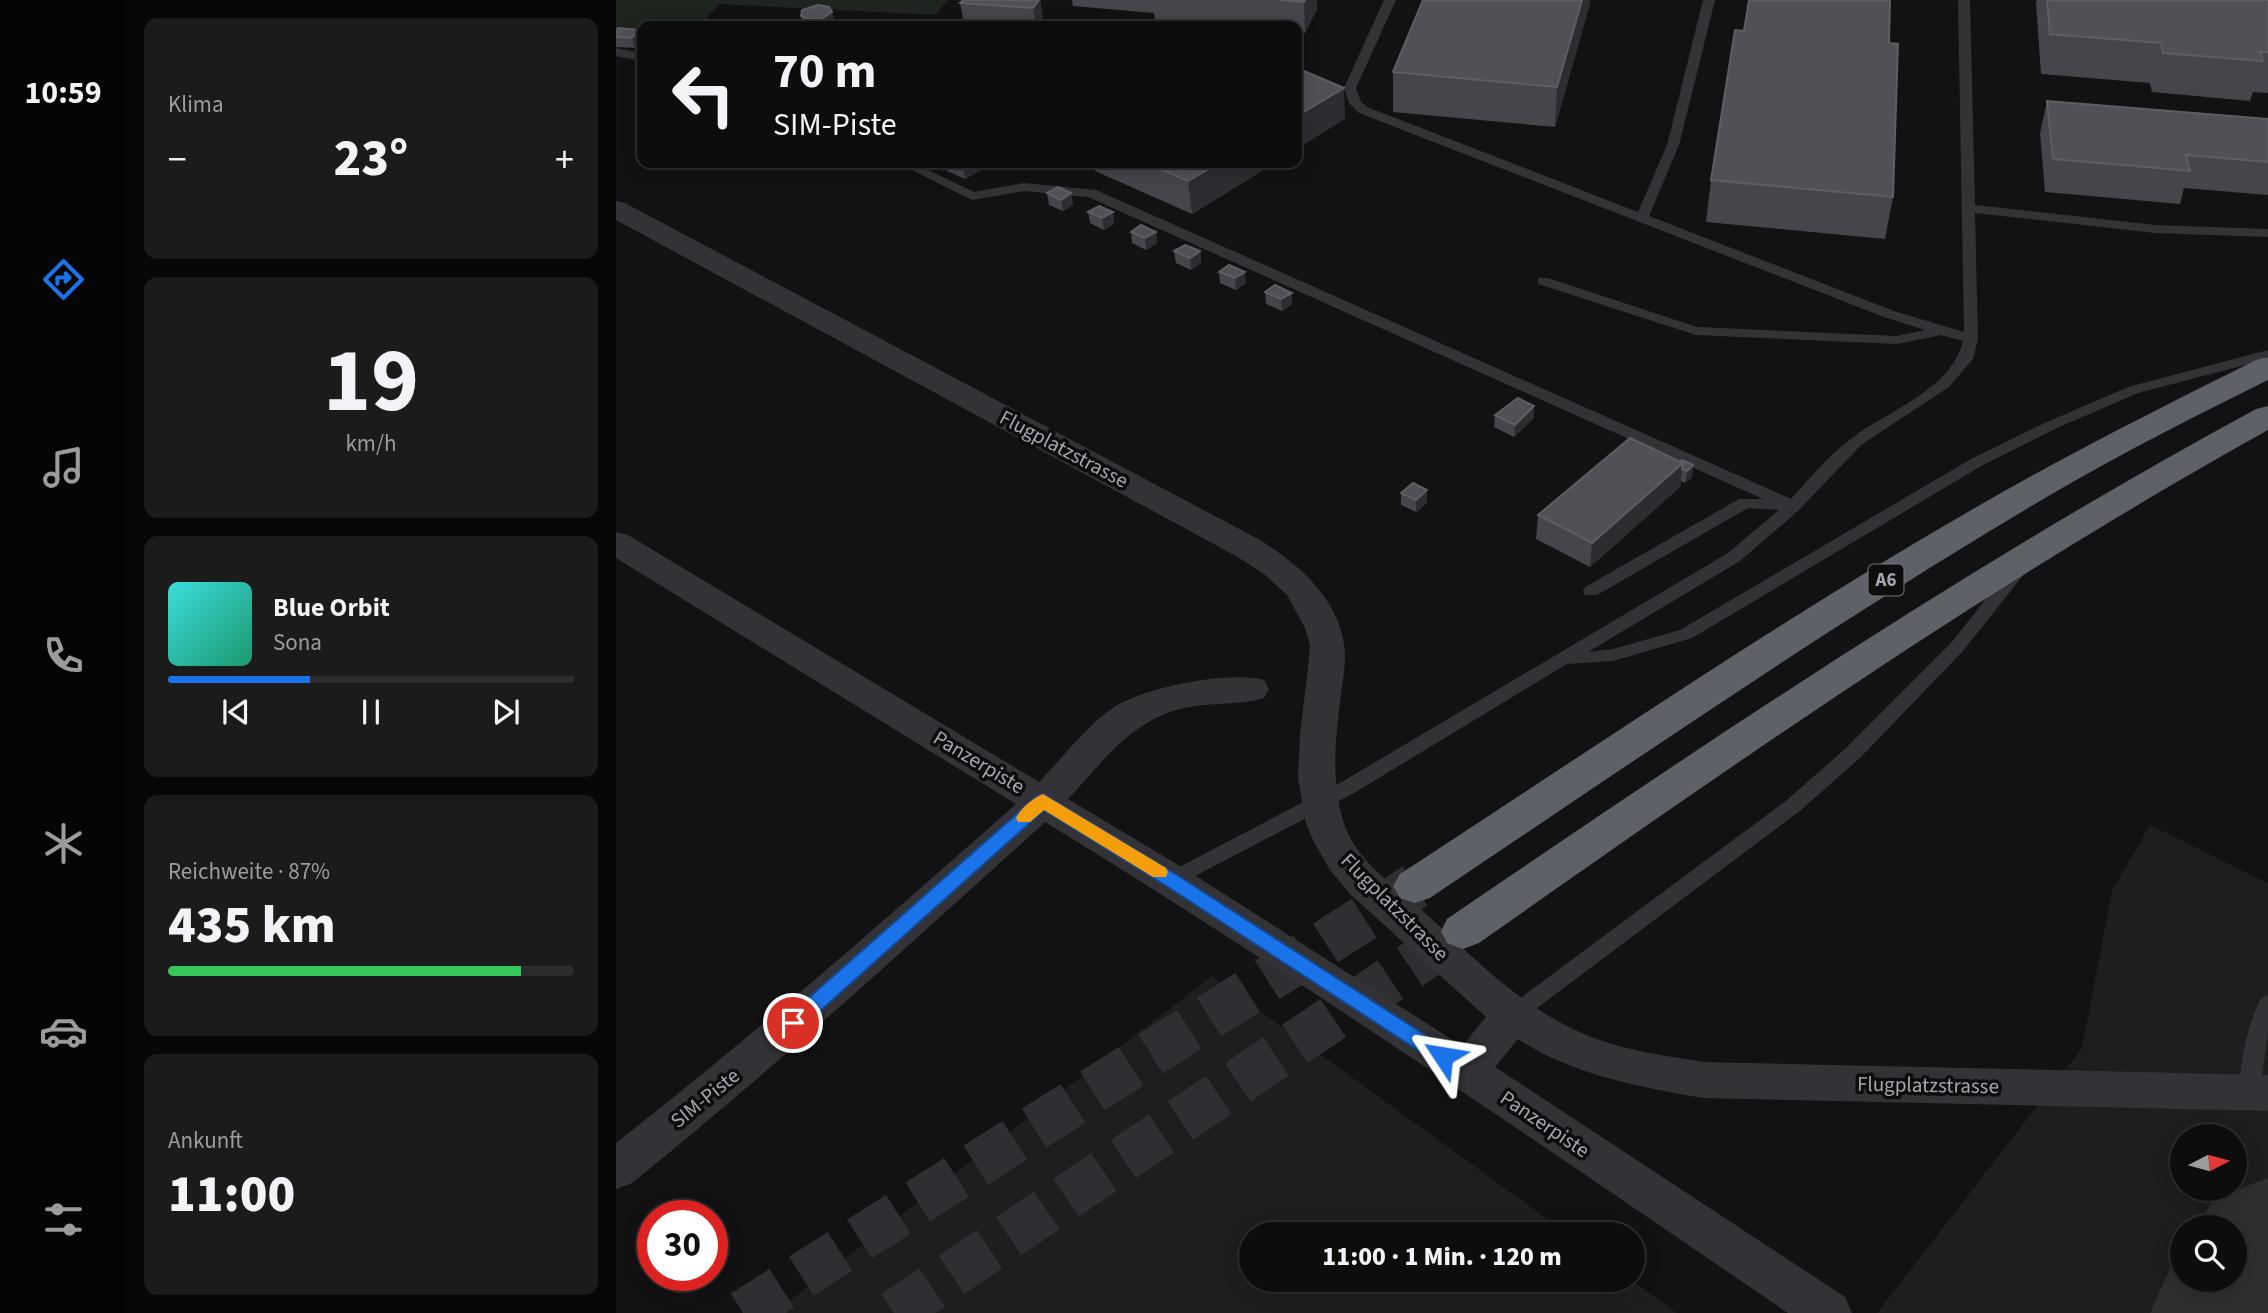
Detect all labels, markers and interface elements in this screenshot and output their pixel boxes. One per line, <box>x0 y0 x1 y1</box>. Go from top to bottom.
text: 70 m <box>773 37 877 107</box>
icon: left <box>658 49 749 140</box>
text: 10:59 <box>24 70 102 116</box>
text: Klima <box>168 88 224 121</box>
text: SIM-Piste <box>773 102 897 148</box>
text: 23° <box>334 122 408 196</box>
text: − <box>168 133 187 187</box>
text: + <box>555 133 574 187</box>
icon: directions <box>39 255 88 304</box>
text: 19 <box>323 317 419 446</box>
street label: Flugplatzstrasse <box>994 402 1134 496</box>
text: km/h <box>345 427 397 460</box>
icon: music <box>39 443 88 492</box>
road number: A6 <box>1868 565 1904 596</box>
text: Blue Orbit <box>273 589 390 626</box>
text: Sona <box>273 626 322 659</box>
icon: phone <box>39 631 88 680</box>
icon: previous <box>217 693 255 731</box>
icon: pause <box>352 693 390 731</box>
icon: next <box>487 693 525 731</box>
street label: Panzerpiste <box>928 723 1030 801</box>
icon: climate <box>39 819 88 868</box>
street label: Flugplatzstrasse <box>1334 846 1456 968</box>
text: Reichweite · 87% <box>168 855 330 888</box>
text: 435 km <box>168 889 336 963</box>
pin <box>763 993 823 1053</box>
icon: arrive <box>774 1004 812 1042</box>
icon: car <box>39 1007 88 1056</box>
position arrow <box>1406 1019 1480 1093</box>
street label: SIM-Piste <box>664 1061 746 1135</box>
street label: Flugplatzstrasse <box>1857 1069 1999 1101</box>
street label: Panzerpiste <box>1494 1083 1596 1165</box>
text: Ankunft <box>168 1124 243 1157</box>
north arrow <box>2170 1124 2247 1200</box>
map controls <box>2170 1124 2247 1292</box>
text: 11:00 <box>168 1158 295 1232</box>
icon: filters <box>39 1195 88 1244</box>
speed limit sign: 30 <box>637 1200 728 1291</box>
button: search <box>2170 1215 2247 1292</box>
text: 11:00 · 1 Min. · 120 m <box>1322 1238 1562 1275</box>

